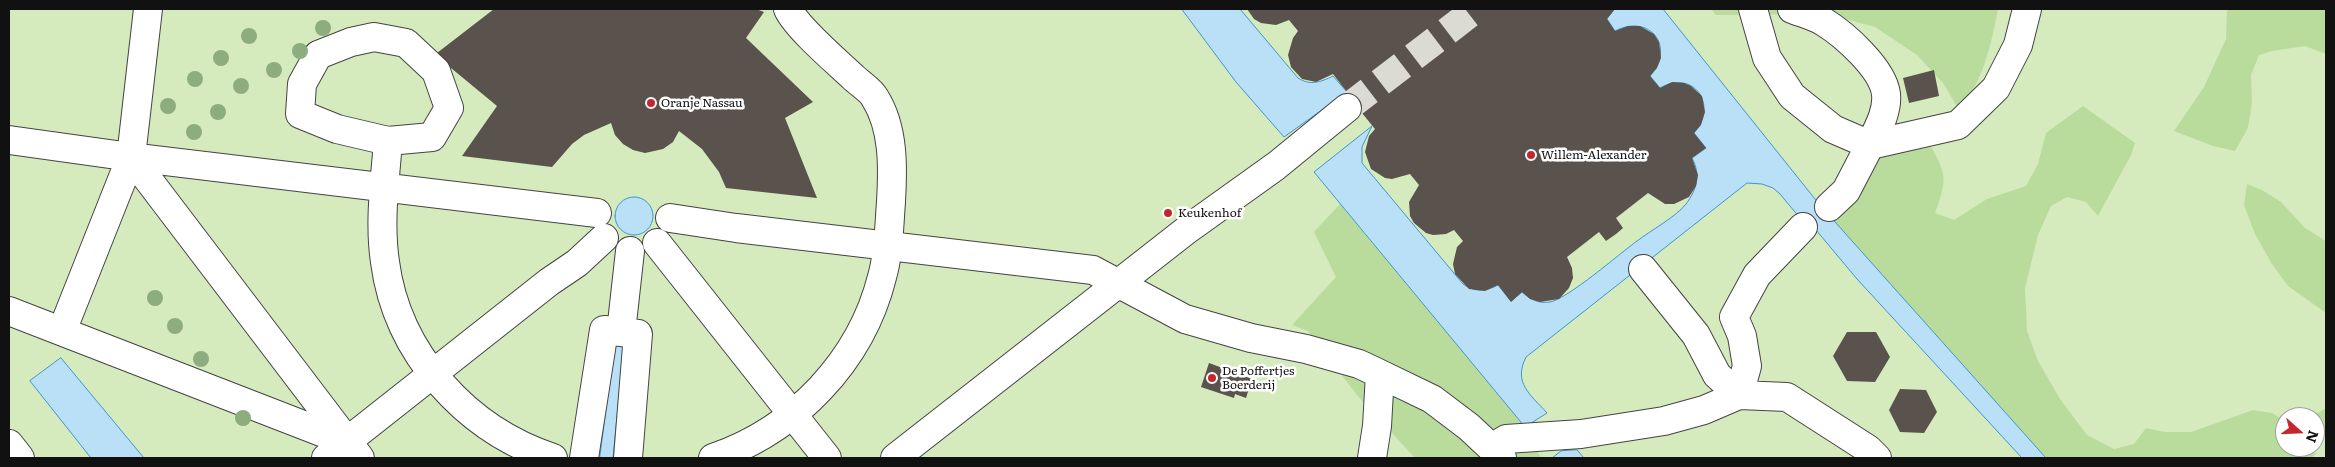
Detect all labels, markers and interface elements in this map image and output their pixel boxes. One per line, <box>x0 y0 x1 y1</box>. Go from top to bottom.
place label: Oranje Nassau <box>661 96 743 110</box>
marker: Oranje Nassau <box>645 97 657 109</box>
place label: Willem-Alexander <box>1541 148 1646 162</box>
marker: Willem-Alexander <box>1525 149 1537 161</box>
place label: Keukenhof <box>1178 206 1241 220</box>
marker: Keukenhof <box>1162 207 1174 219</box>
place label: De Poffertjes Boerderij <box>1222 364 1294 392</box>
marker: De Poffertjes Boerderij <box>1206 372 1218 384</box>
north arrow <box>2275 407 2325 457</box>
text: N <box>2302 428 2325 446</box>

